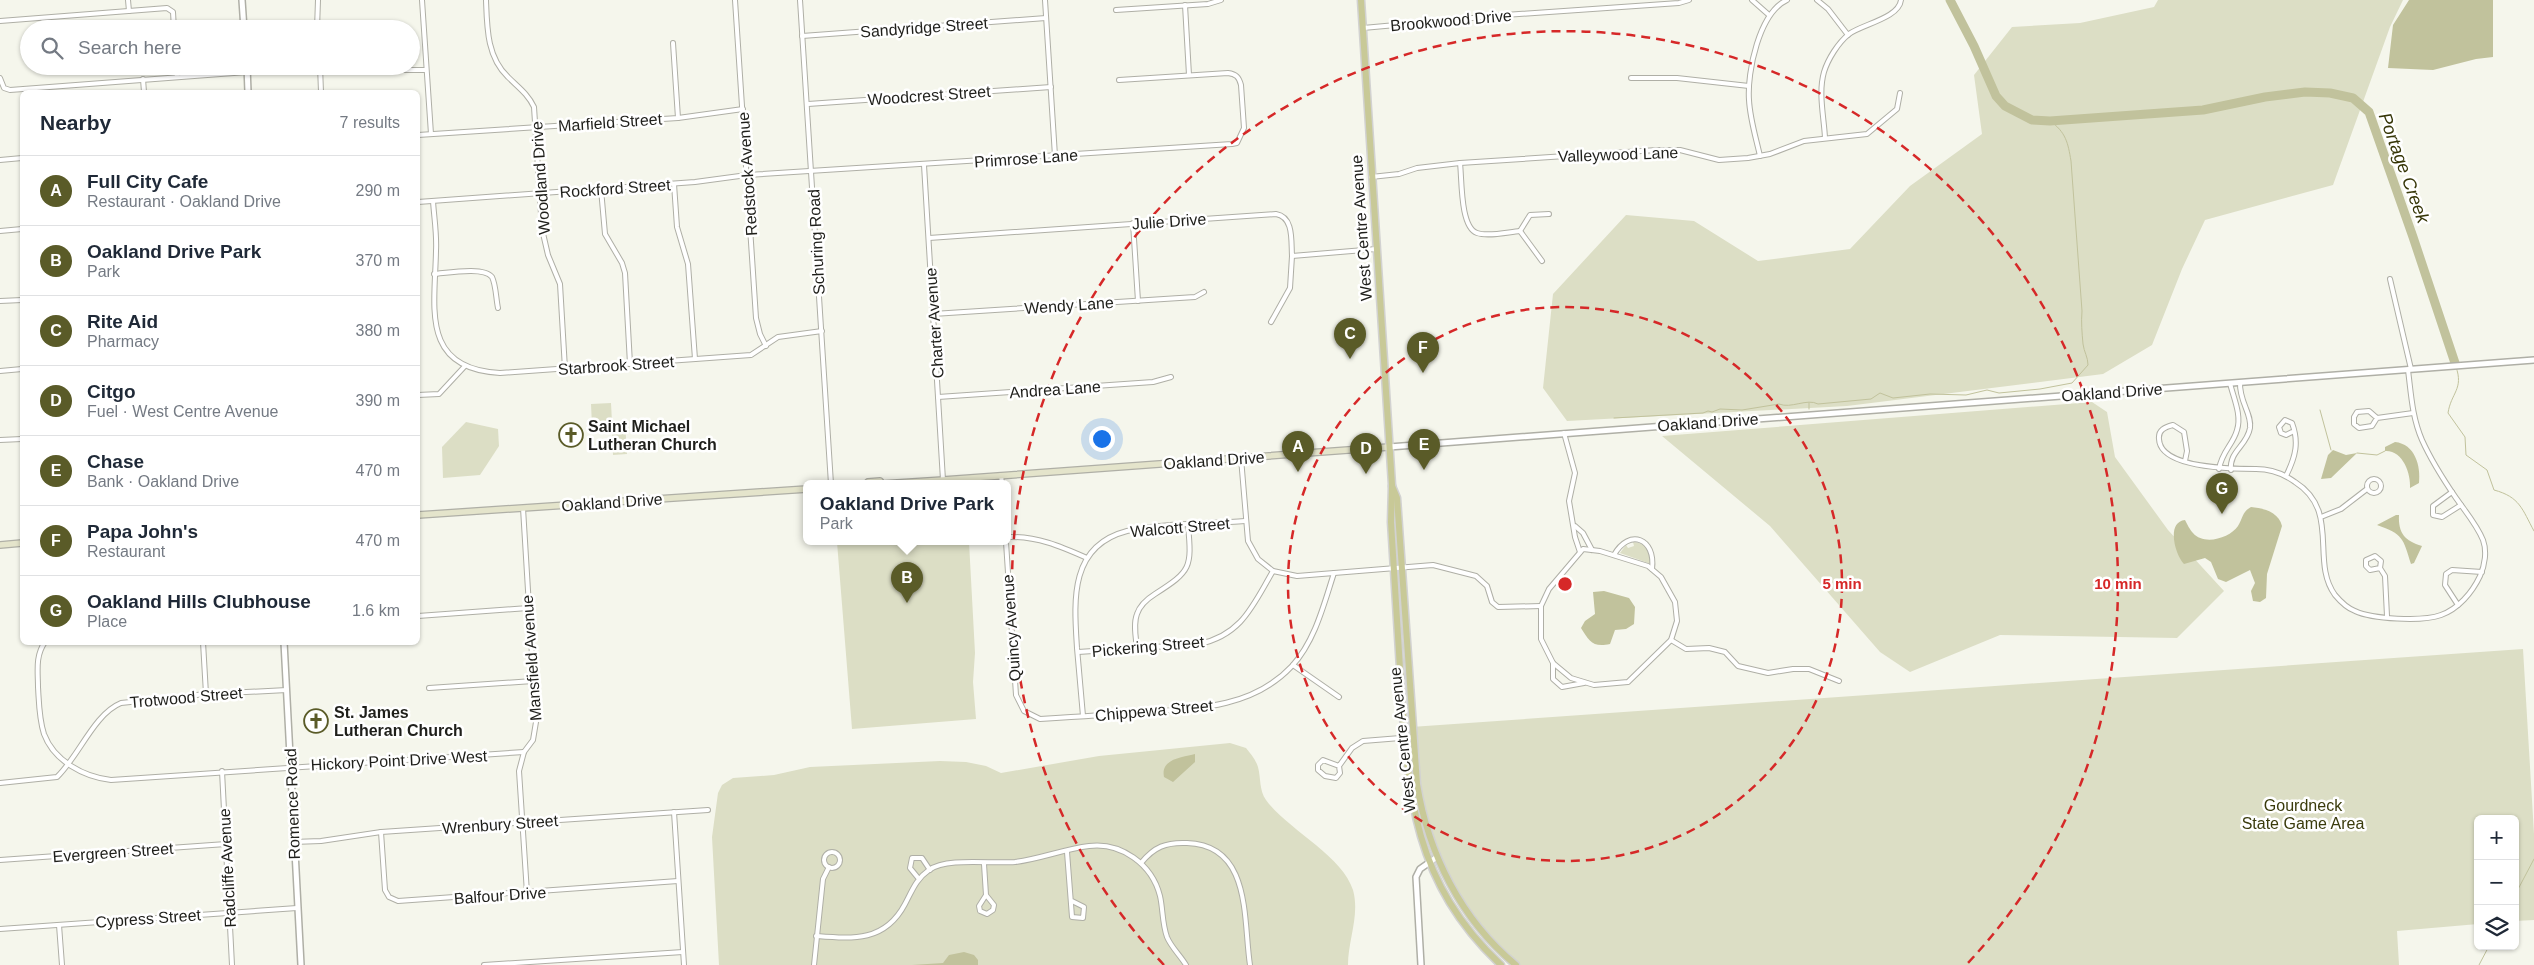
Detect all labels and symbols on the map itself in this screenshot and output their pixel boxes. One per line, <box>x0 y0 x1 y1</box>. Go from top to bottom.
street label: Brookwood Drive <box>1390 7 1513 34</box>
street label: Sandyridge Street <box>860 15 989 40</box>
street label: Woodcrest Street <box>867 83 992 108</box>
street label: Marfield Street <box>558 110 663 135</box>
water label: Portage Creek <box>2375 110 2434 227</box>
street label: Redstock Avenue <box>735 111 760 237</box>
street label: Woodland Drive <box>528 121 553 235</box>
street label: Valleywood Lane <box>1557 144 1679 165</box>
street label: Primrose Lane <box>974 146 1079 171</box>
street label: West Centre Avenue <box>1348 154 1375 301</box>
street label: Rockford Street <box>559 176 672 201</box>
street label: Schuring Road <box>805 189 828 295</box>
street label: Julie Drive <box>1131 210 1207 233</box>
street label: Charter Avenue <box>922 267 947 379</box>
street label: Wendy Lane <box>1024 294 1114 317</box>
pin: C <box>1334 318 1366 359</box>
pin: F <box>1407 332 1439 373</box>
street label: Starbrook Street <box>557 353 675 378</box>
street label: Andrea Lane <box>1009 378 1101 401</box>
street label: Oakland Drive <box>2061 380 2163 405</box>
street label: Oakland Drive <box>1657 410 1759 435</box>
place label: Saint Michael Lutheran Church <box>588 418 717 453</box>
church icon: Saint Michael Lutheran Church <box>558 422 584 448</box>
your location <box>1089 426 1115 452</box>
pin: E <box>1408 429 1440 470</box>
pin: A <box>1282 431 1314 472</box>
pin: D <box>1350 433 1382 474</box>
street label: Oakland Drive <box>1163 448 1265 473</box>
pin: G <box>2206 473 2238 514</box>
street label: Oakland Drive <box>561 490 663 515</box>
street label: Walcott Street <box>1130 515 1231 540</box>
pin: B <box>891 562 923 603</box>
street label: Quincy Avenue <box>999 574 1024 682</box>
centre of rings <box>1556 575 1574 593</box>
text: 5 min <box>1822 575 1862 592</box>
text: 10 min <box>2094 575 2142 592</box>
street label: Mansfield Avenue <box>519 594 544 721</box>
street label: Pickering Street <box>1091 633 1206 660</box>
street label: West Centre Avenue <box>1386 666 1419 814</box>
street label: Trotwood Street <box>129 684 244 711</box>
street label: Chippewa Street <box>1094 697 1214 724</box>
place label: St. James Lutheran Church <box>334 704 463 739</box>
church icon: St. James Lutheran Church <box>303 708 329 734</box>
street label: Hickory Point Drive West <box>310 747 488 774</box>
street label: Romence Road <box>282 748 303 860</box>
park label: Gourdneck State Game Area <box>2242 797 2364 832</box>
street label: Radcliffe Avenue <box>216 808 239 928</box>
street label: Wrenbury Street <box>441 812 559 837</box>
street label: Evergreen Street <box>52 840 175 865</box>
street label: Balfour Drive <box>453 884 547 907</box>
street label: Cypress Street <box>95 906 202 931</box>

